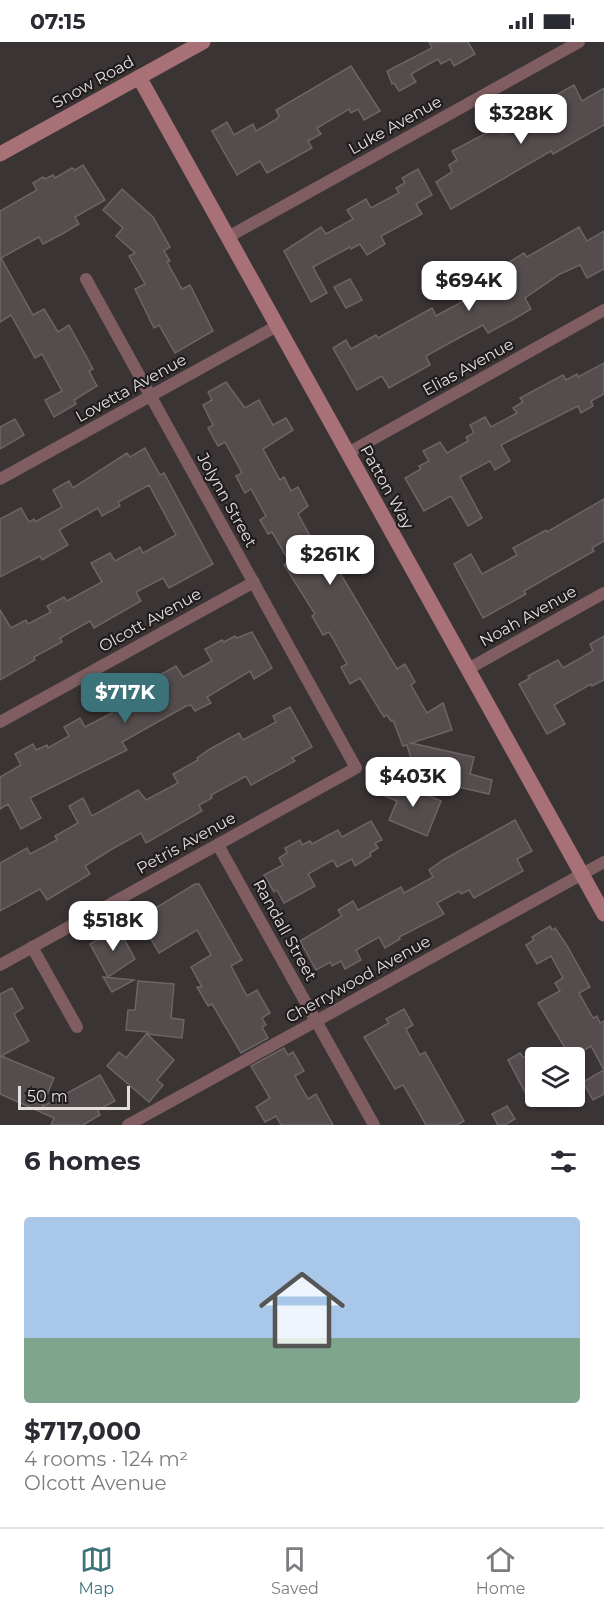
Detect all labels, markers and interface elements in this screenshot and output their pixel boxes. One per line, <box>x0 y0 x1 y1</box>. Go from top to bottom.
text: 07:15 <box>30 8 86 35</box>
street label: Snow Road <box>49 52 137 112</box>
street label: Luke Avenue <box>345 92 445 158</box>
pin: $328K <box>479 94 563 145</box>
text: $328K <box>489 101 553 125</box>
pin: $694K <box>427 261 511 312</box>
text: $694K <box>436 268 502 292</box>
street label: Elias Avenue <box>419 334 517 400</box>
street label: Lovetta Avenue <box>72 350 190 426</box>
street label: Patton Way <box>356 442 418 533</box>
street label: Jolynn Street <box>193 449 261 551</box>
pin: $261K <box>288 535 372 586</box>
text: $261K <box>300 542 360 566</box>
street label: Noah Avenue <box>476 582 580 650</box>
street label: Olcott Avenue <box>96 584 204 656</box>
pin: $717K <box>83 673 167 724</box>
text: $717K <box>95 680 155 704</box>
pin: $403K <box>371 757 455 808</box>
text: $403K <box>380 764 446 788</box>
street label: Petris Avenue <box>133 808 239 878</box>
street label: Randall Street <box>249 876 321 985</box>
pin: $518K <box>71 901 155 952</box>
text: $518K <box>83 908 143 932</box>
street label: Cherrywood Avenue <box>282 931 434 1027</box>
map controls <box>525 1047 585 1107</box>
button: layers <box>525 1047 585 1107</box>
scale bar <box>18 1083 130 1110</box>
text: 50 m <box>27 1087 68 1106</box>
text: 6 homes <box>24 1145 141 1177</box>
icon: filters <box>547 1145 580 1178</box>
icon: home <box>248 1256 356 1364</box>
text: $717,000 <box>24 1415 141 1447</box>
text: 4 rooms · 124 m² <box>24 1447 188 1471</box>
text: Olcott Avenue <box>24 1471 166 1495</box>
tab: Map <box>78 1543 114 1598</box>
tab: Saved <box>271 1543 319 1598</box>
tab: Home <box>476 1543 526 1598</box>

